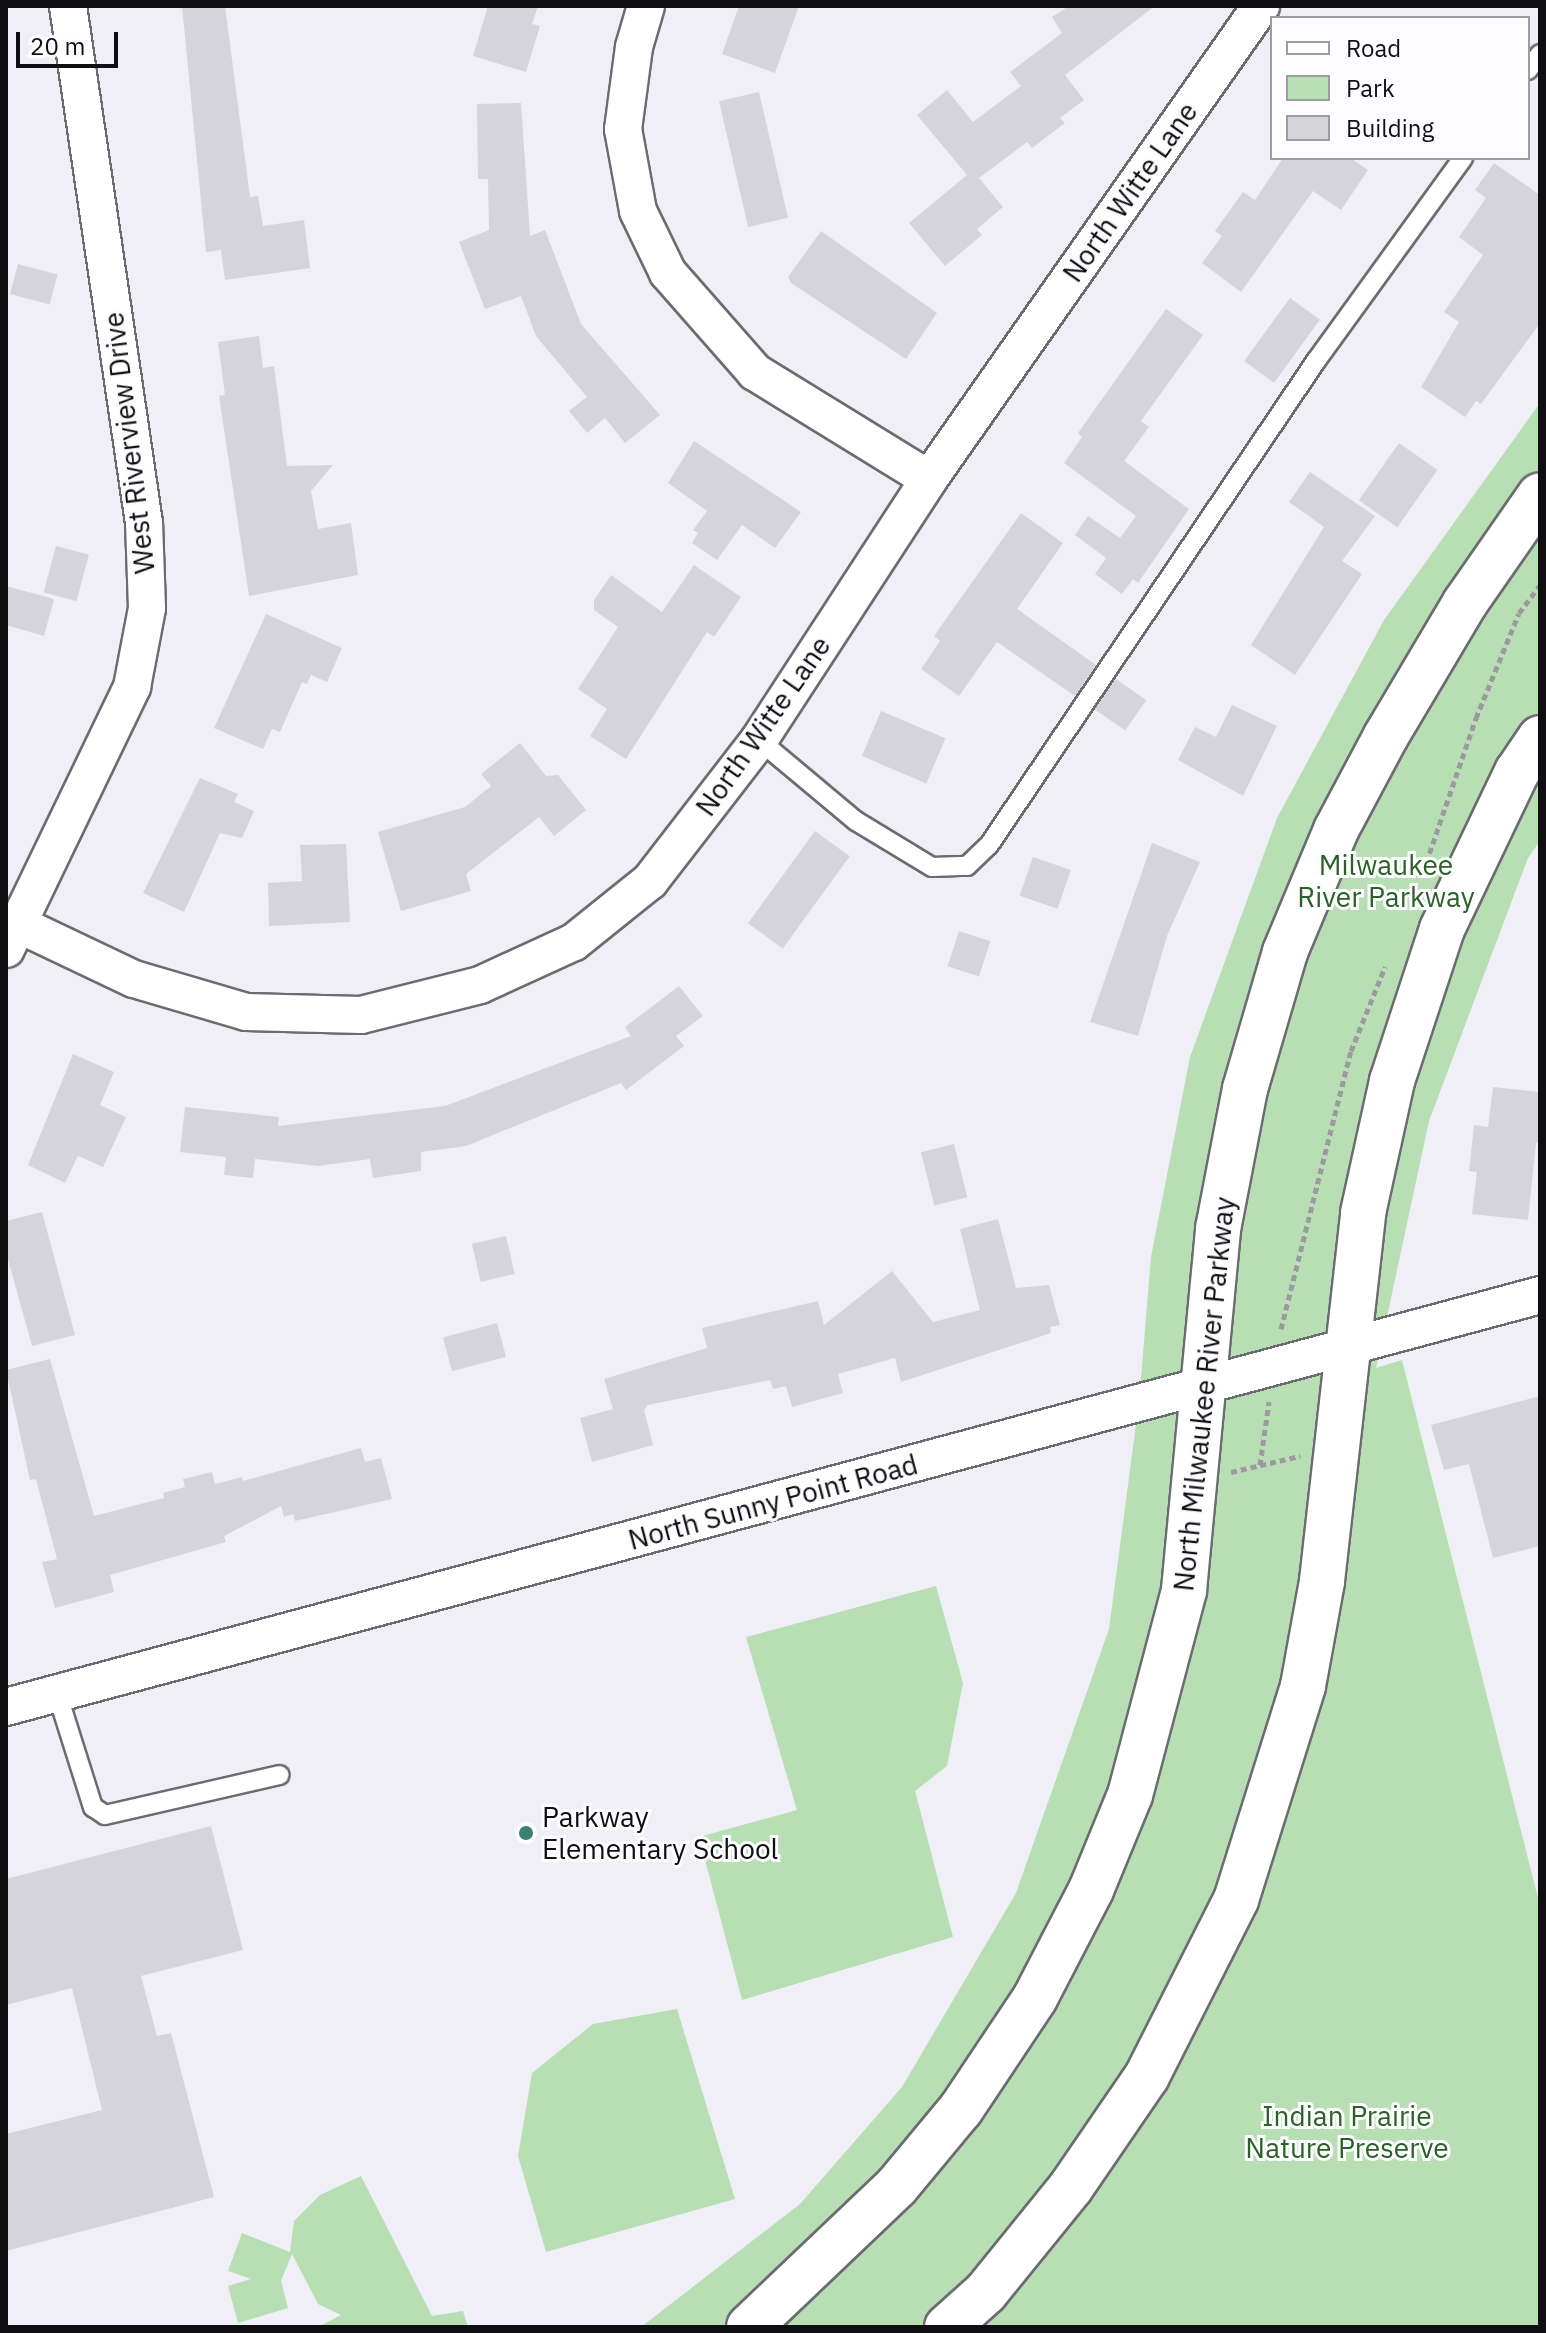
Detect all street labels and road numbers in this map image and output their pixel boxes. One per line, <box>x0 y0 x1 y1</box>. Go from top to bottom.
street label: North Witte Lane <box>1056 96 1204 288</box>
street label: West Riverview Drive <box>96 310 162 576</box>
street label: North Witte Lane <box>689 630 837 822</box>
street label: North Milwaukee River Parkway <box>1167 1195 1241 1593</box>
street label: North Sunny Point Road <box>625 1447 921 1557</box>

